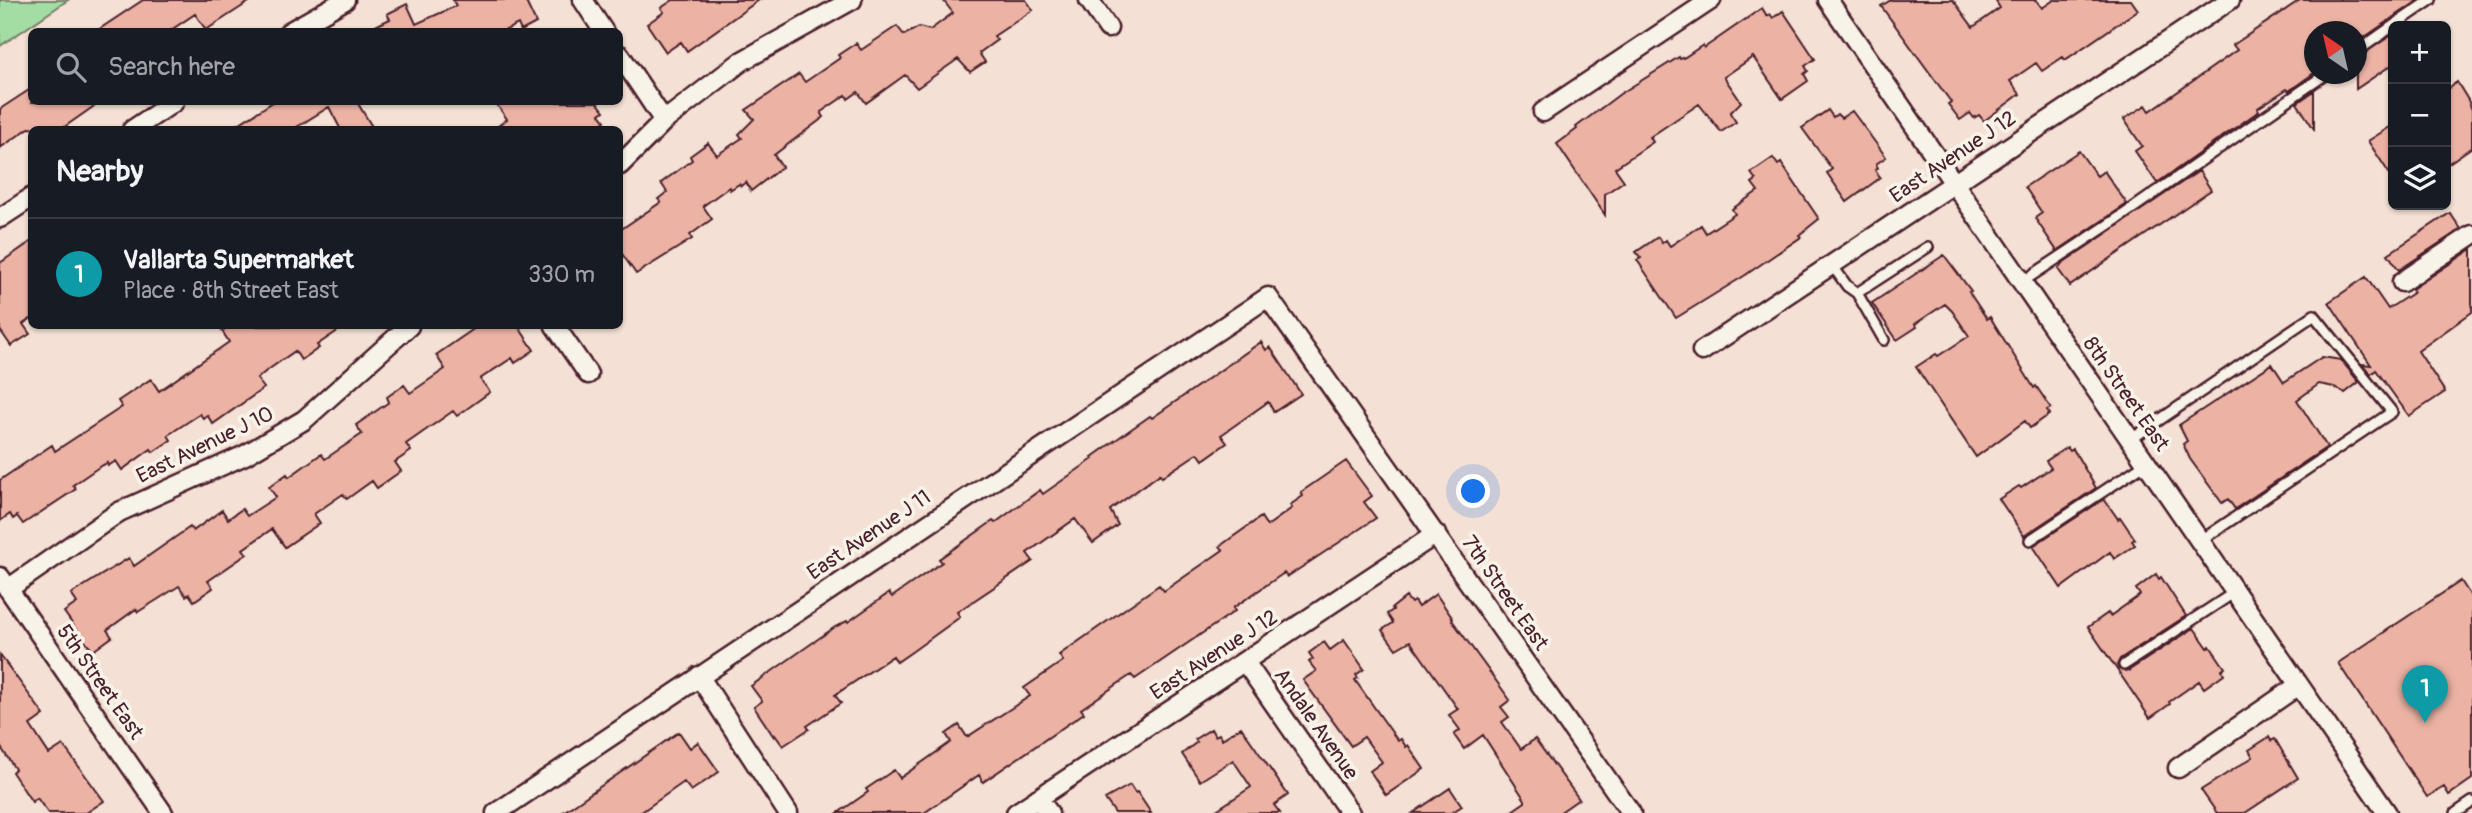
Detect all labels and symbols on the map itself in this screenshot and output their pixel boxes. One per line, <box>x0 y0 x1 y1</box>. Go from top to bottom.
north arrow <box>2304 21 2367 84</box>
street label: East Avenue J 12 <box>1885 105 2021 209</box>
street label: 8th Street East <box>2077 332 2176 457</box>
street label: East Avenue J 10 <box>132 400 278 490</box>
your location <box>1456 474 1490 508</box>
street label: East Avenue J 11 <box>802 484 936 586</box>
street label: 7th Street East <box>1456 530 1555 656</box>
street label: East Avenue J 12 <box>1145 604 1283 706</box>
street label: 5th Street East <box>50 619 150 745</box>
street label: Andale Avenue <box>1268 663 1365 786</box>
pin: 1 <box>2402 665 2448 723</box>

